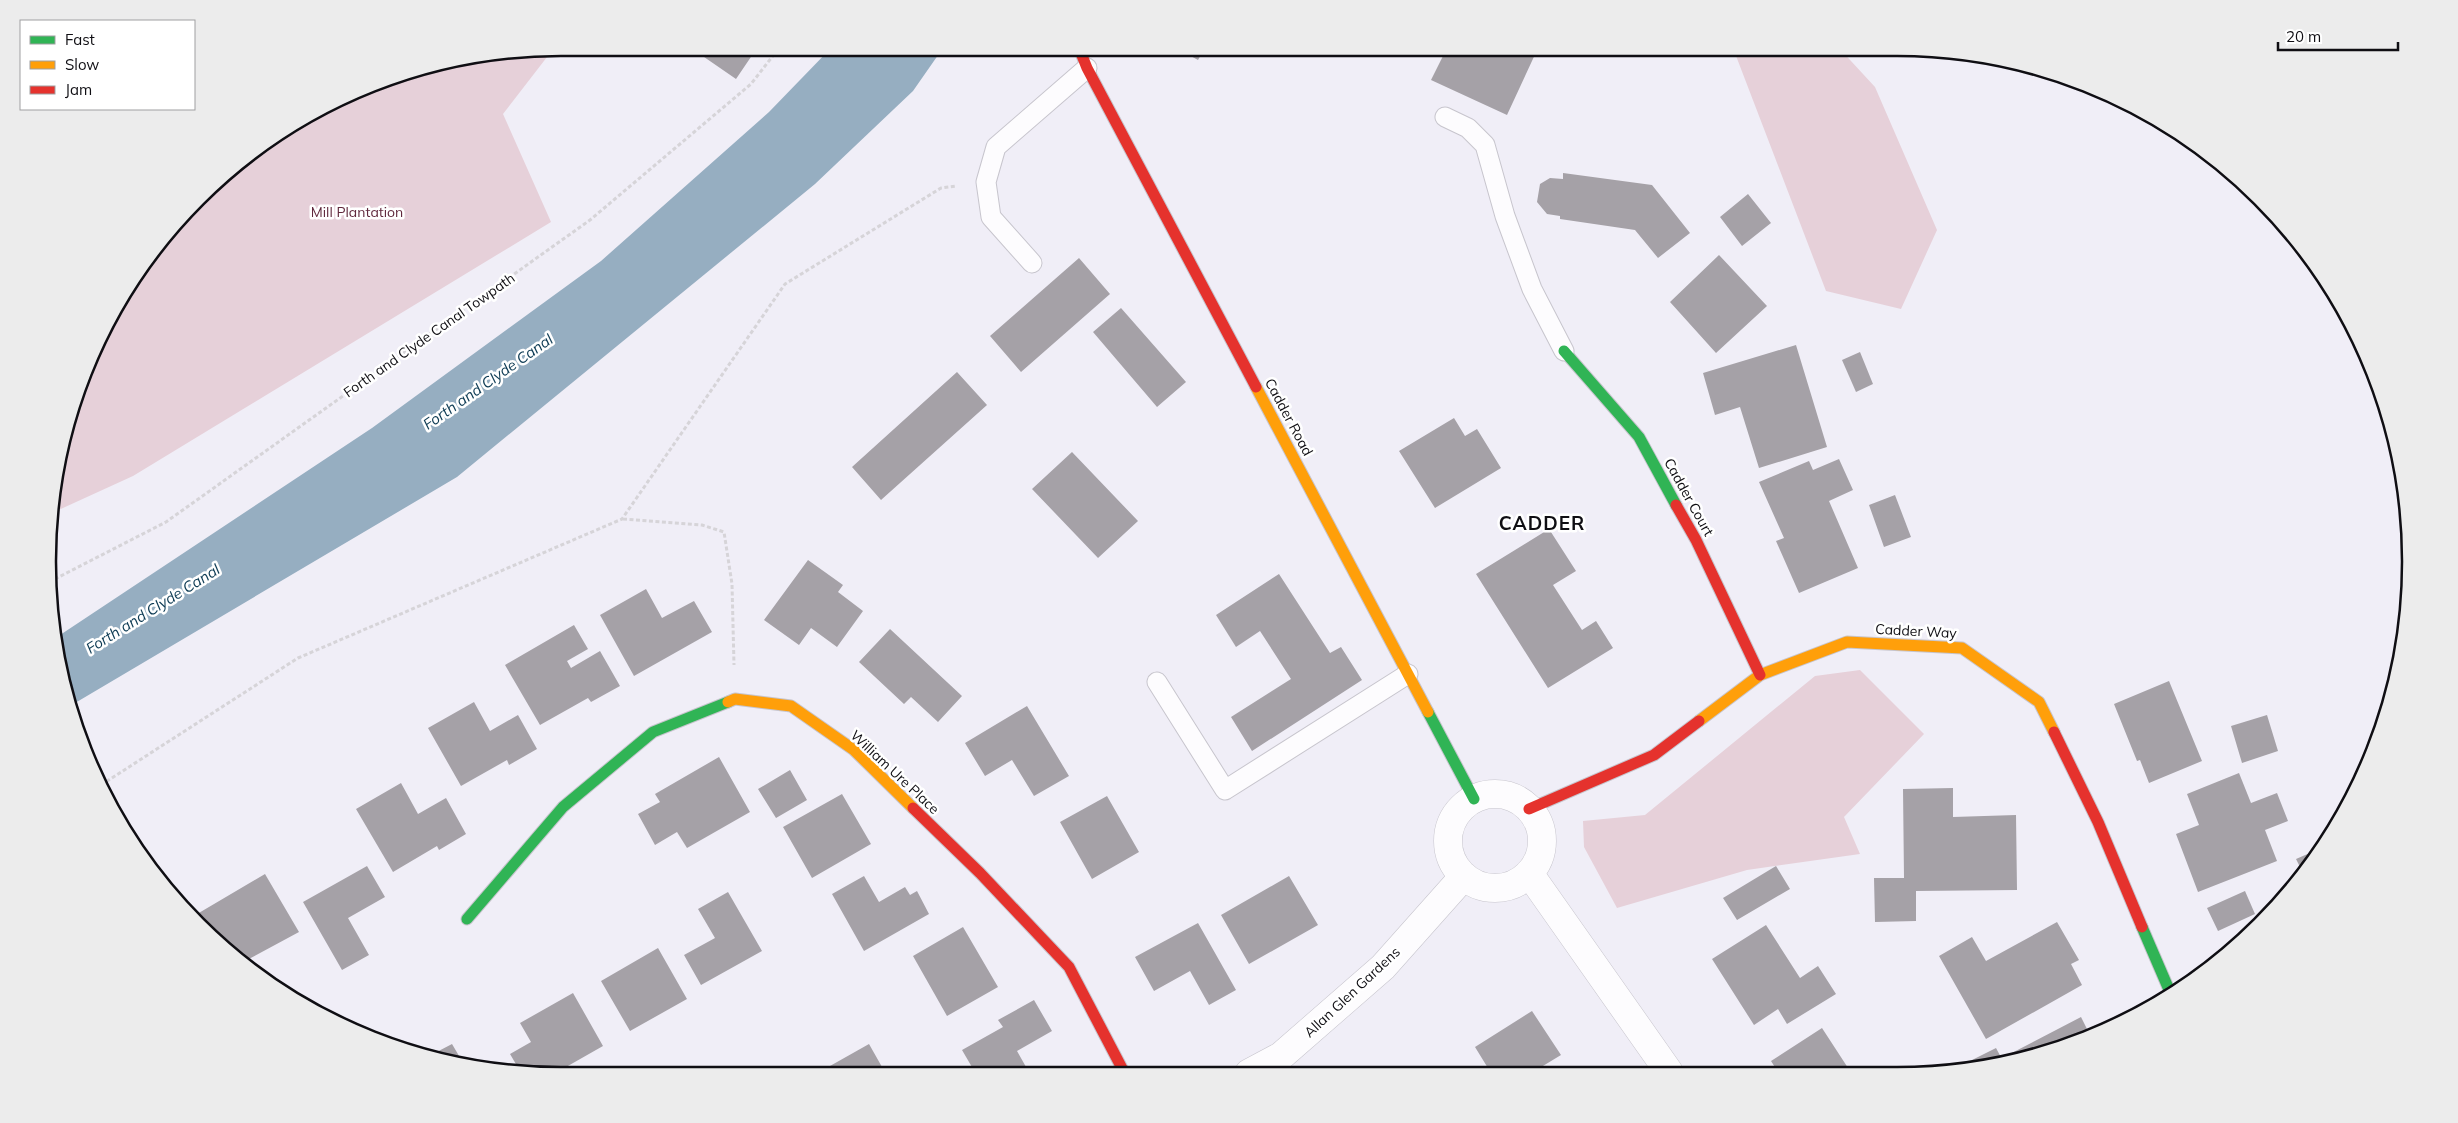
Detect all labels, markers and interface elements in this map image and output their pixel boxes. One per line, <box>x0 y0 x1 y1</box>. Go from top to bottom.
legend <box>20 20 195 110</box>
scale bar <box>2278 20 2398 52</box>
text: 20 m <box>2286 27 2321 46</box>
text: Fast <box>65 30 95 49</box>
text: Slow <box>65 55 99 74</box>
text: Jam <box>65 80 92 99</box>
park label: Mill Plantation <box>311 203 403 221</box>
street label: Forth and Clyde Canal Towpath <box>340 269 518 401</box>
water label: Forth and Clyde Canal <box>420 330 556 434</box>
street label: Cadder Road <box>1261 375 1317 459</box>
street label: Cadder Court <box>1660 455 1718 539</box>
district label: CADDER <box>1499 511 1585 535</box>
water label: Forth and Clyde Canal <box>82 559 224 658</box>
street label: Cadder Way <box>1875 620 1958 642</box>
street label: William Ure Place <box>847 726 943 818</box>
street label: Allan Glen Gardens <box>1300 943 1404 1041</box>

